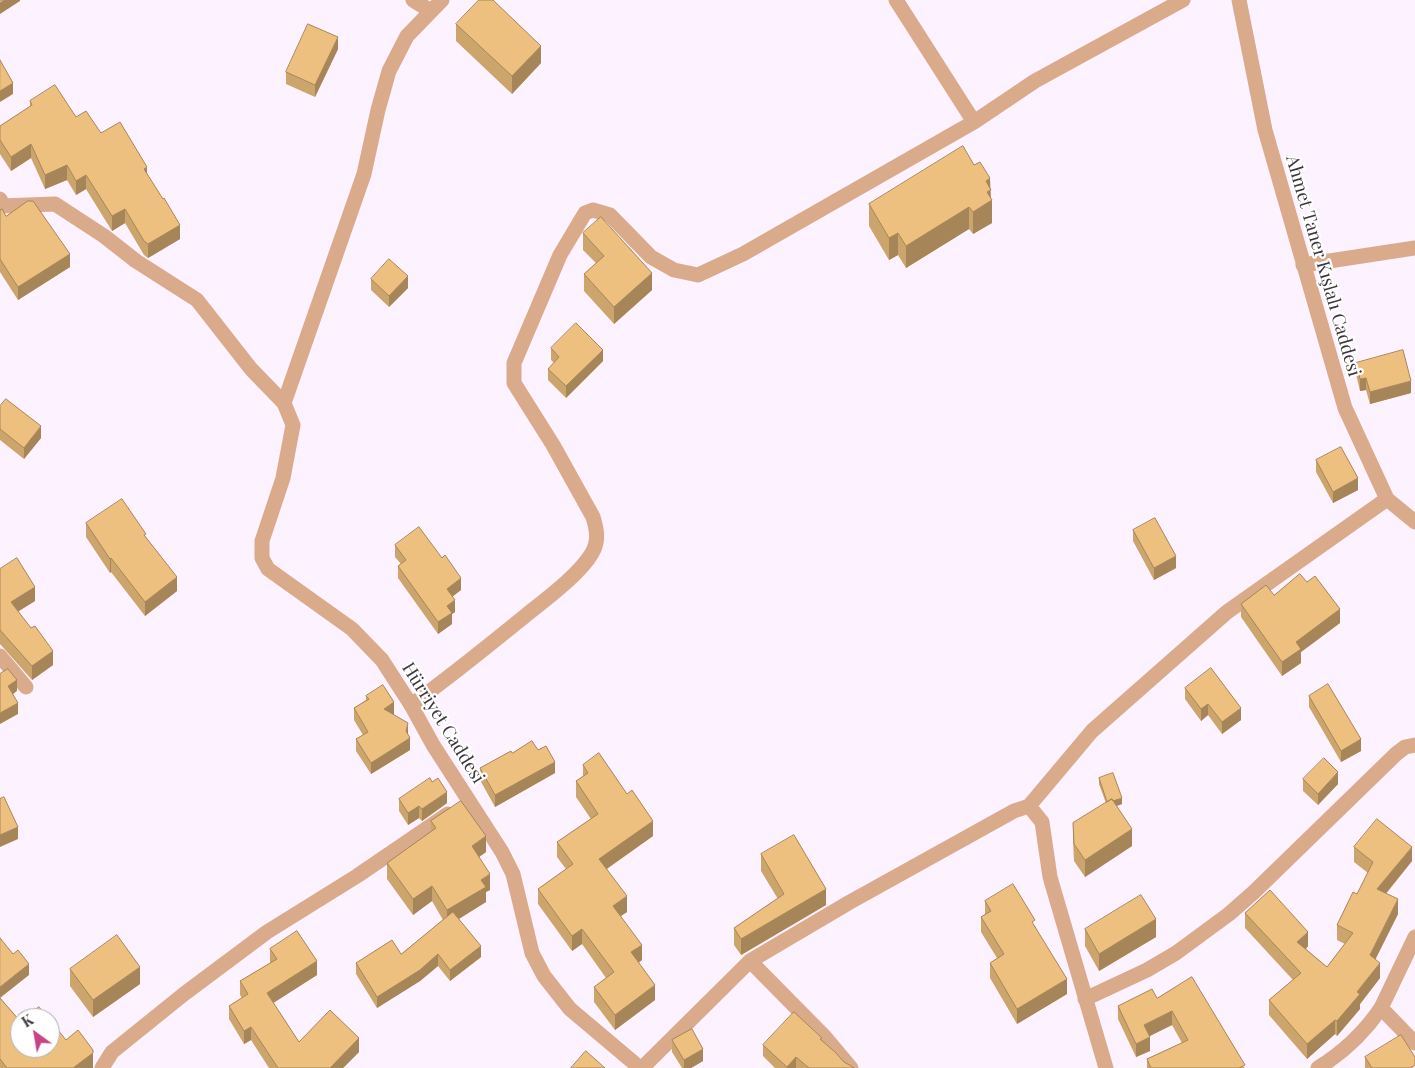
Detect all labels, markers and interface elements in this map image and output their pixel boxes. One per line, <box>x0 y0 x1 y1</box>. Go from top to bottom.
street label: Ahmet Taner Kışlalı Caddesi <box>1281 153 1365 379</box>
street label: Hürriyet Caddesi <box>397 658 489 788</box>
north arrow <box>10 1008 60 1058</box>
text: K <box>18 1010 37 1031</box>

